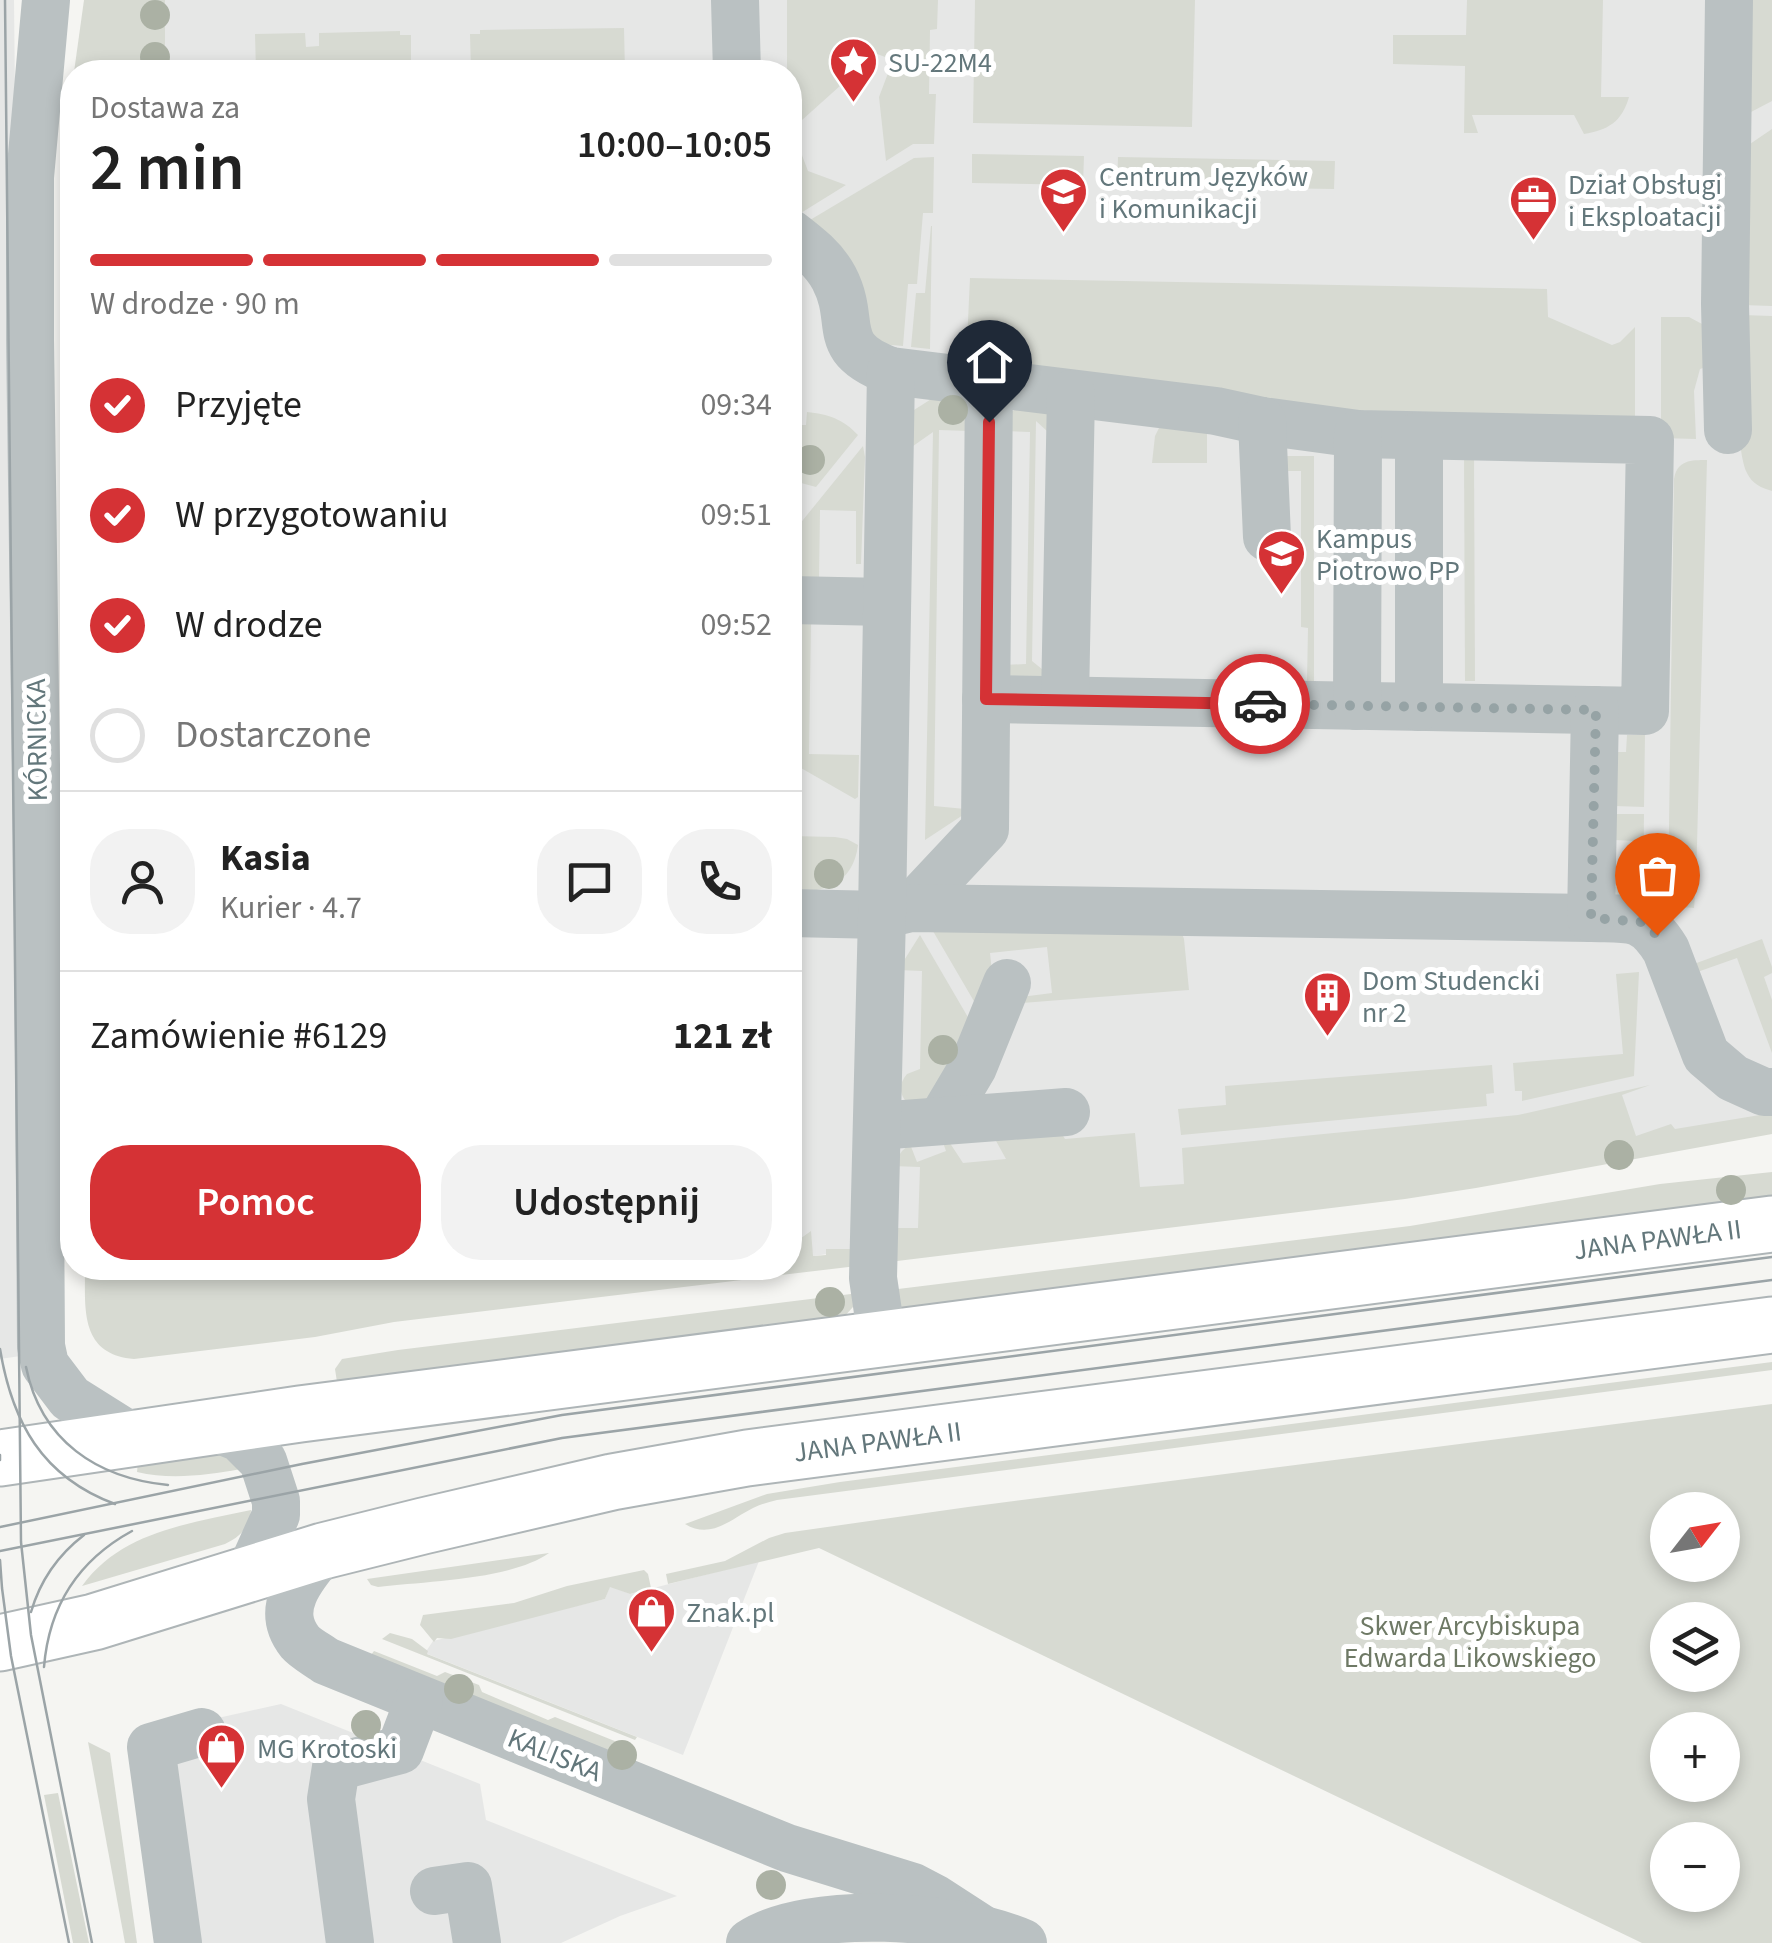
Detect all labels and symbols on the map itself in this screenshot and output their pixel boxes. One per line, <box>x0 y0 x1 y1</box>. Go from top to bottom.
place icon: SU-22M4 <box>827 36 879 104</box>
place label: SU-22M4 <box>888 43 992 83</box>
place label: Centrum Języków i Komunikacji <box>1099 157 1308 229</box>
place label: Dział Obsługi i Eksploatacji <box>1568 165 1722 237</box>
school or university icon: Centrum Języków i Komunikacji <box>1038 166 1090 234</box>
office icon: Dział Obsługi i Eksploatacji <box>1507 174 1559 242</box>
pin <box>947 320 1032 423</box>
place label: Kampus Piotrowo PP <box>1316 519 1460 591</box>
school or university icon: Kampus Piotrowo PP <box>1255 528 1307 596</box>
courier <box>1210 654 1310 754</box>
street label: KÓRNICKA <box>16 677 58 802</box>
pin <box>1615 833 1700 936</box>
place label: Dom Studencki nr 2 <box>1362 961 1540 1033</box>
building icon: Dom Studencki nr 2 <box>1301 970 1353 1038</box>
street label: JANA PAWŁA II <box>1571 1209 1744 1270</box>
street label: JANA PAWŁA II <box>791 1411 964 1473</box>
north arrow <box>1650 1492 1740 1582</box>
shop icon: Znak.pl <box>625 1586 677 1654</box>
place label: Znak.pl <box>686 1593 774 1633</box>
park label: Skwer Arcybiskupa Edwarda Likowskiego <box>1344 1606 1596 1678</box>
street label: KALISKA <box>502 1718 608 1792</box>
shop icon: MG Krotoski <box>196 1722 248 1790</box>
place label: MG Krotoski <box>257 1729 397 1769</box>

